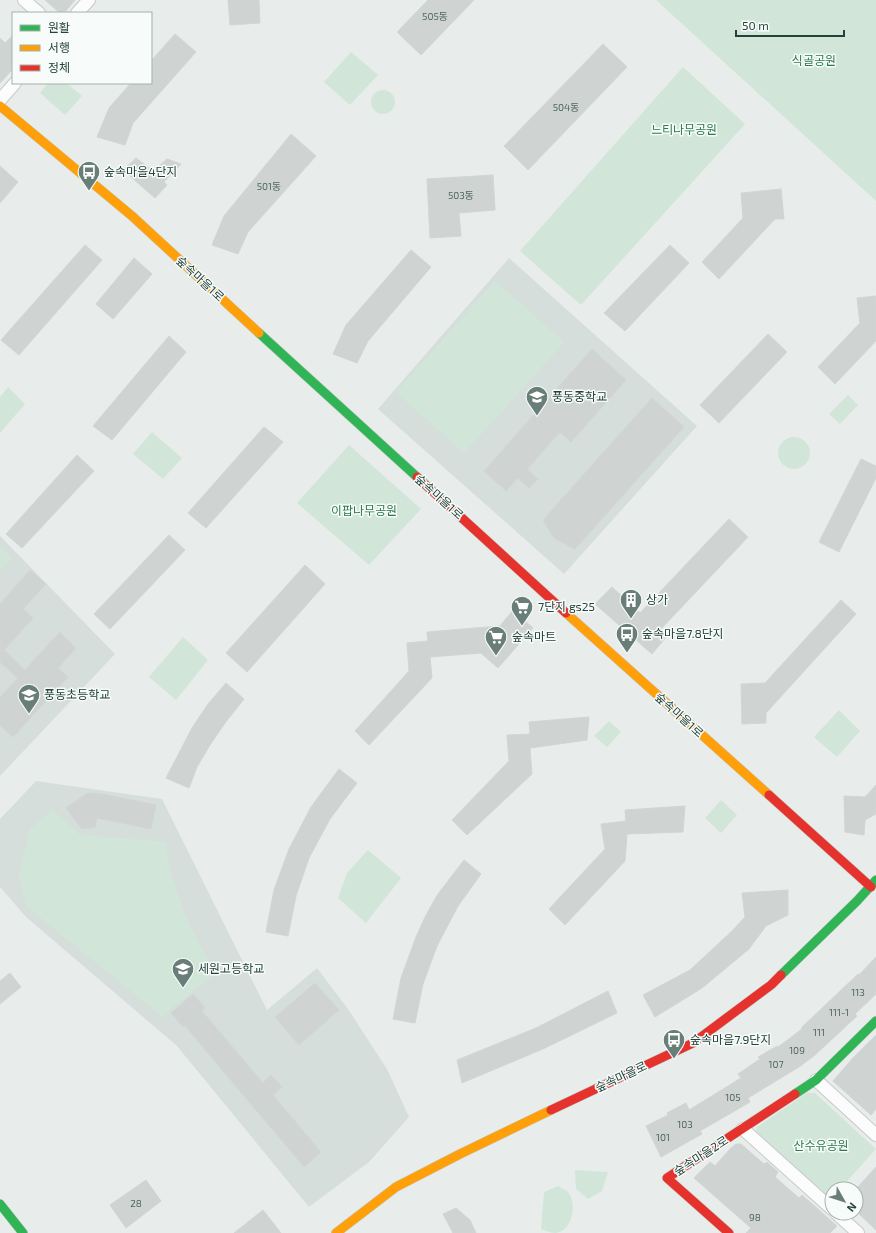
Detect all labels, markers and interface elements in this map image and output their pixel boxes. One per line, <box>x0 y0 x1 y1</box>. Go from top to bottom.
house number: 505동 <box>422 10 448 22</box>
legend <box>12 12 152 84</box>
scale bar <box>736 12 844 38</box>
text: 50 m <box>742 18 769 32</box>
text: 원활 <box>48 20 70 34</box>
text: 서행 <box>48 40 70 54</box>
park label: 식골공원 <box>792 53 836 67</box>
text: 정체 <box>48 60 70 74</box>
house number: 504동 <box>553 101 579 113</box>
park label: 느티나무공원 <box>651 122 717 136</box>
bus stop icon: 숲속마을4단지 <box>76 159 102 192</box>
place label: 숲속마을4단지 <box>104 164 178 178</box>
house number: 501동 <box>257 180 281 192</box>
house number: 503동 <box>448 189 474 201</box>
street label: 숲속마을1로 <box>174 253 227 304</box>
school or university icon: 풍동중학교 <box>524 384 550 417</box>
place label: 풍동중학교 <box>552 389 607 403</box>
street label: 숲속마을1로 <box>413 471 467 522</box>
park label: 이팝나무공원 <box>331 503 397 517</box>
building icon: 상가 <box>618 587 644 620</box>
place label: 상가 <box>646 592 668 606</box>
supermarket icon: 7단지 gs25 <box>509 594 535 627</box>
place label: 7단지 gs25 <box>538 599 595 613</box>
bus stop icon: 숲속마을7.8단지 <box>614 621 640 654</box>
supermarket icon: 숲속마트 <box>483 624 509 657</box>
place label: 숲속마을7.8단지 <box>642 626 724 640</box>
place label: 숲속마트 <box>512 629 556 643</box>
school or university icon: 풍동초등학교 <box>16 682 42 715</box>
place label: 풍동초등학교 <box>44 687 110 701</box>
street label: 숲속마을1로 <box>653 689 707 740</box>
school or university icon: 세원고등학교 <box>170 956 196 989</box>
place label: 세원고등학교 <box>198 961 264 975</box>
house number: 113 <box>851 986 865 998</box>
house number: 111-1 <box>829 1006 849 1018</box>
house number: 111 <box>813 1026 825 1038</box>
bus stop icon: 숲속마을7.9단지 <box>661 1027 687 1060</box>
place label: 숲속마을7.9단지 <box>690 1032 771 1046</box>
house number: 109 <box>789 1044 805 1056</box>
street label: 숲속마을로 <box>593 1058 649 1094</box>
house number: 107 <box>768 1058 784 1070</box>
house number: 105 <box>725 1091 741 1103</box>
house number: 103 <box>677 1118 693 1130</box>
house number: 101 <box>656 1131 670 1143</box>
street label: 숲속마을2로 <box>671 1132 730 1178</box>
park label: 산수유공원 <box>793 1138 849 1152</box>
north arrow <box>824 1181 864 1221</box>
house number: 28 <box>130 1197 142 1209</box>
text: N <box>845 1200 860 1215</box>
house number: 98 <box>749 1211 761 1223</box>

